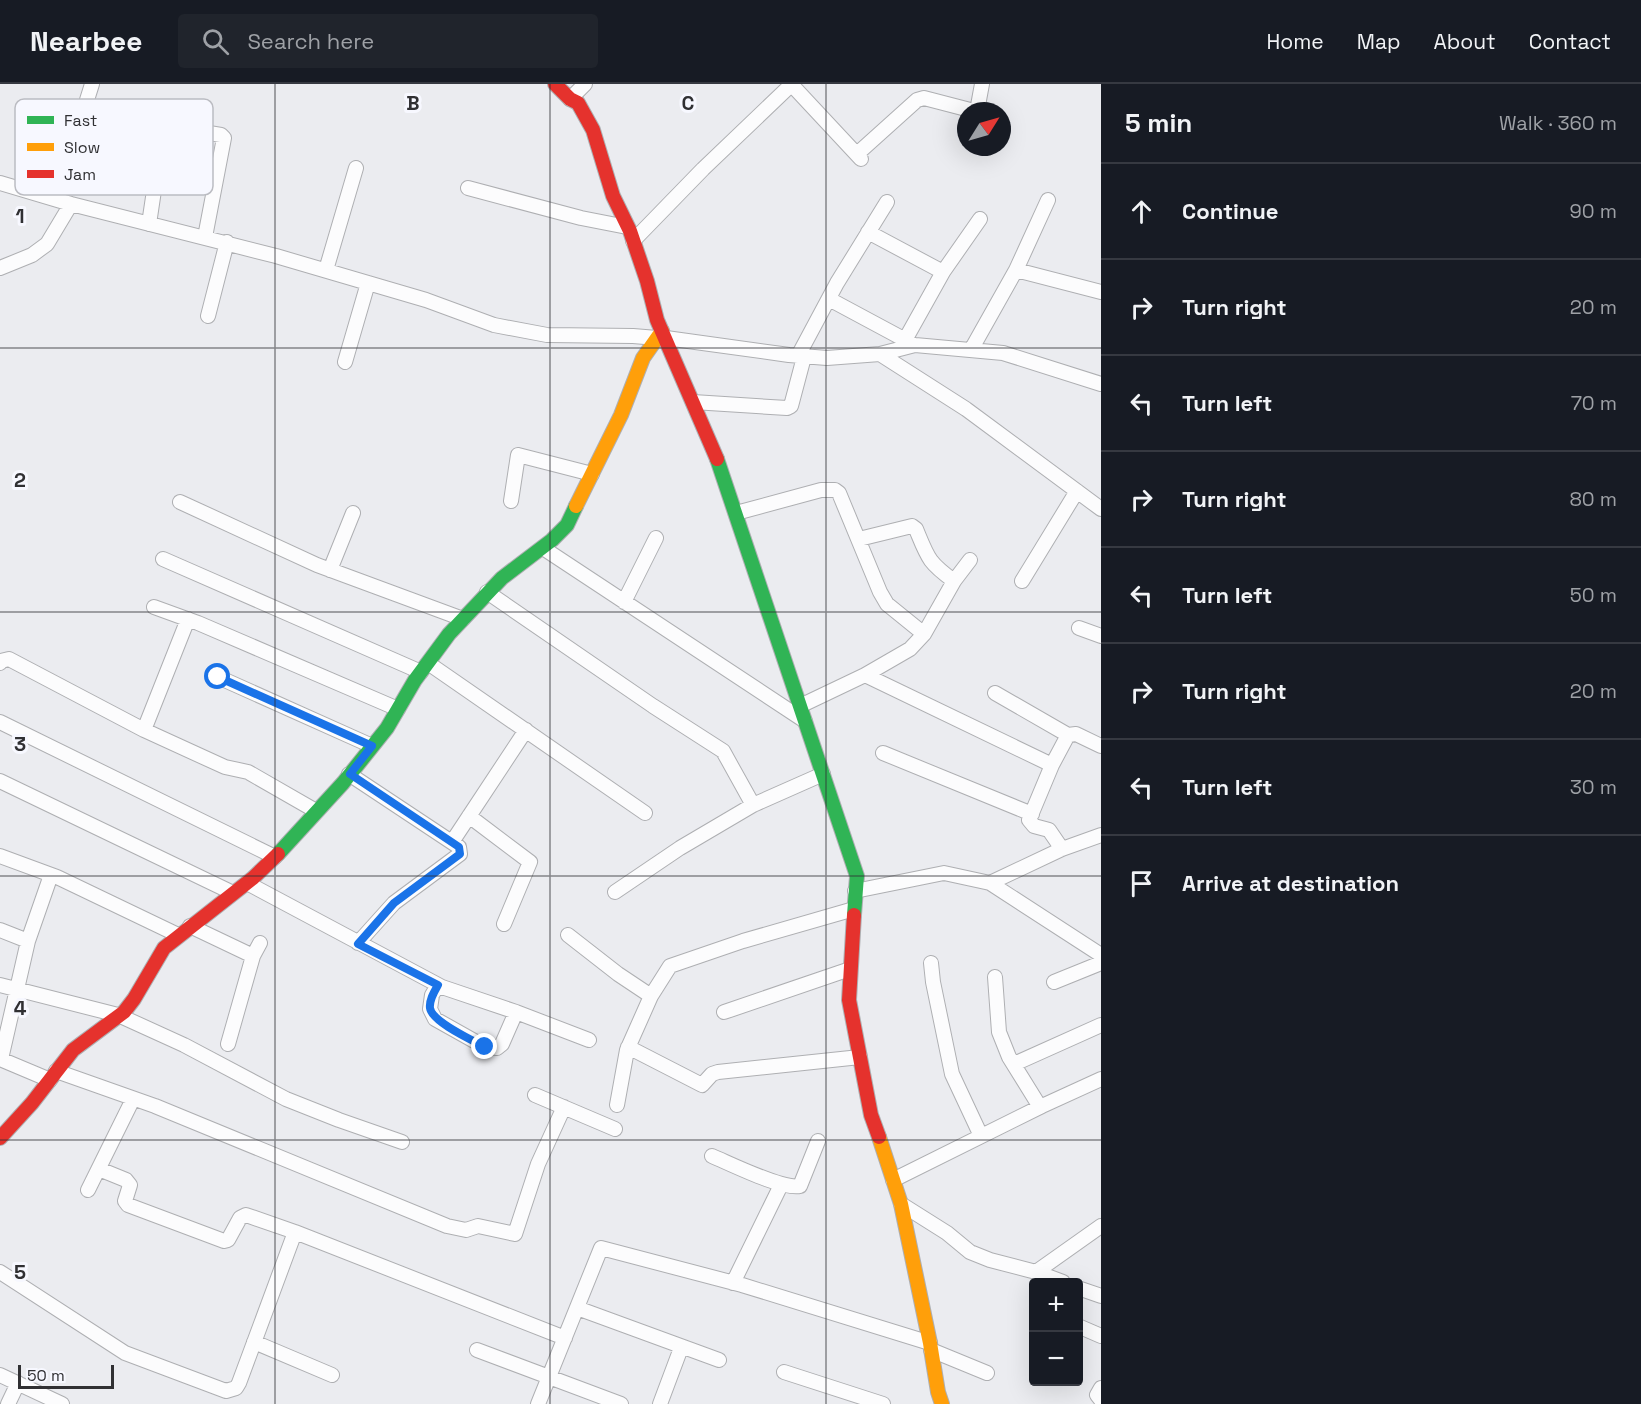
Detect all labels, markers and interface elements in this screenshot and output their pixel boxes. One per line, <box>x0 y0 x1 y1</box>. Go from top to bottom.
search box <box>178 14 598 68</box>
text: Nearbee <box>30 23 142 59</box>
icon: search <box>199 25 232 58</box>
text: Search here <box>247 27 374 55</box>
text: Home <box>1266 28 1324 55</box>
text: Map <box>1357 28 1401 55</box>
text: About <box>1434 28 1496 55</box>
text: Contact <box>1529 28 1611 55</box>
text: B <box>406 90 420 116</box>
text: C <box>682 90 695 116</box>
legend <box>15 99 213 195</box>
north arrow <box>957 102 1011 156</box>
text: 5 min <box>1125 106 1192 140</box>
text: Fast <box>64 110 97 131</box>
text: Walk · 360 m <box>1499 110 1617 136</box>
text: Slow <box>64 137 100 158</box>
text: Jam <box>64 164 96 185</box>
icon: ahead <box>1125 195 1158 228</box>
text: Continue <box>1182 197 1278 225</box>
text: 90 m <box>1570 198 1617 224</box>
text: 1 <box>15 203 25 229</box>
icon: right <box>1125 291 1158 324</box>
text: Turn right <box>1182 293 1287 321</box>
text: 20 m <box>1570 294 1617 320</box>
icon: left <box>1125 387 1158 420</box>
text: Turn left <box>1182 389 1272 417</box>
text: 70 m <box>1571 390 1617 416</box>
text: 2 <box>14 467 26 493</box>
icon: right <box>1125 483 1158 516</box>
text: Turn right <box>1182 485 1287 513</box>
text: 80 m <box>1569 486 1617 512</box>
icon: left <box>1125 579 1158 612</box>
text: Turn left <box>1182 581 1272 609</box>
text: 50 m <box>1570 582 1617 608</box>
route start <box>204 663 230 689</box>
icon: right <box>1125 675 1158 708</box>
text: Turn right <box>1182 677 1287 705</box>
text: 20 m <box>1570 678 1617 704</box>
text: 3 <box>14 731 26 757</box>
icon: left <box>1125 771 1158 804</box>
text: Turn left <box>1182 773 1272 801</box>
text: 30 m <box>1570 774 1617 800</box>
icon: arrive <box>1125 867 1158 900</box>
text: Arrive at destination <box>1182 869 1399 897</box>
text: 4 <box>14 995 27 1021</box>
route end <box>471 1033 497 1059</box>
text: 5 <box>14 1259 26 1285</box>
map controls <box>1029 1278 1083 1386</box>
button: + <box>1029 1278 1083 1332</box>
button: − <box>1029 1332 1083 1386</box>
scale bar <box>18 1362 114 1390</box>
text: 50 m <box>27 1365 65 1386</box>

